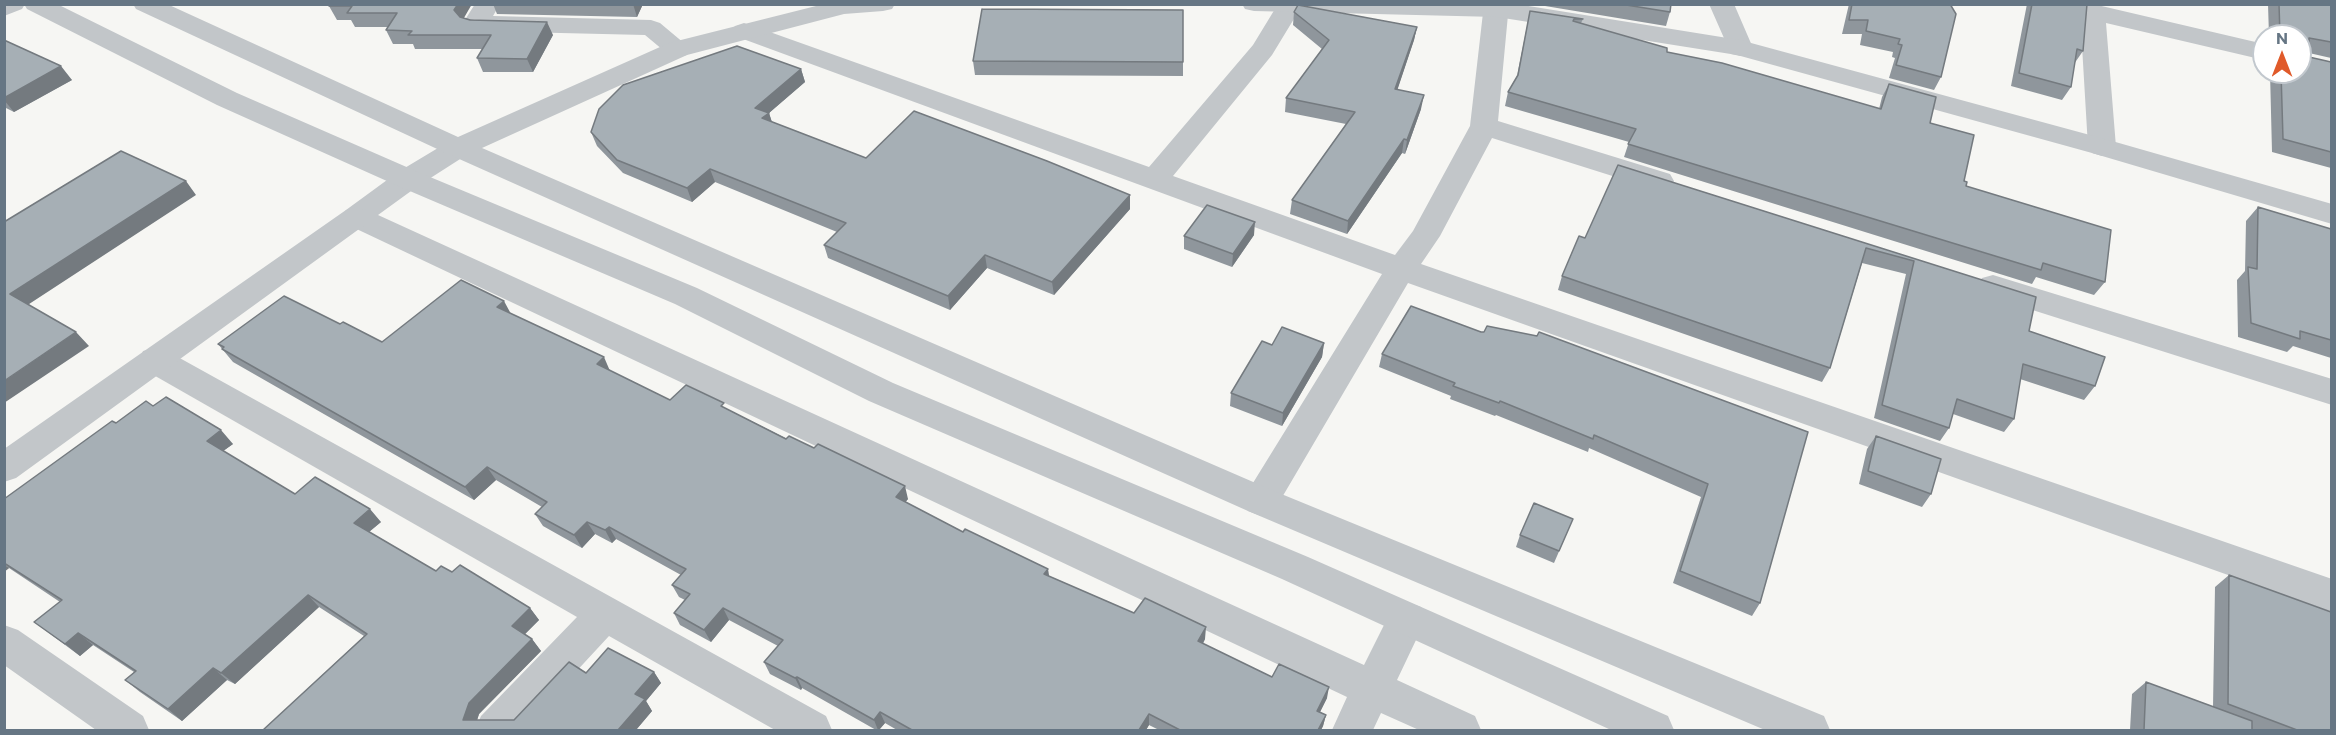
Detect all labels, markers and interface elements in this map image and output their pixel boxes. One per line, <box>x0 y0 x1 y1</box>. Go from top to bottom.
north arrow <box>2252 24 2312 84</box>
text: N <box>2276 28 2288 47</box>

